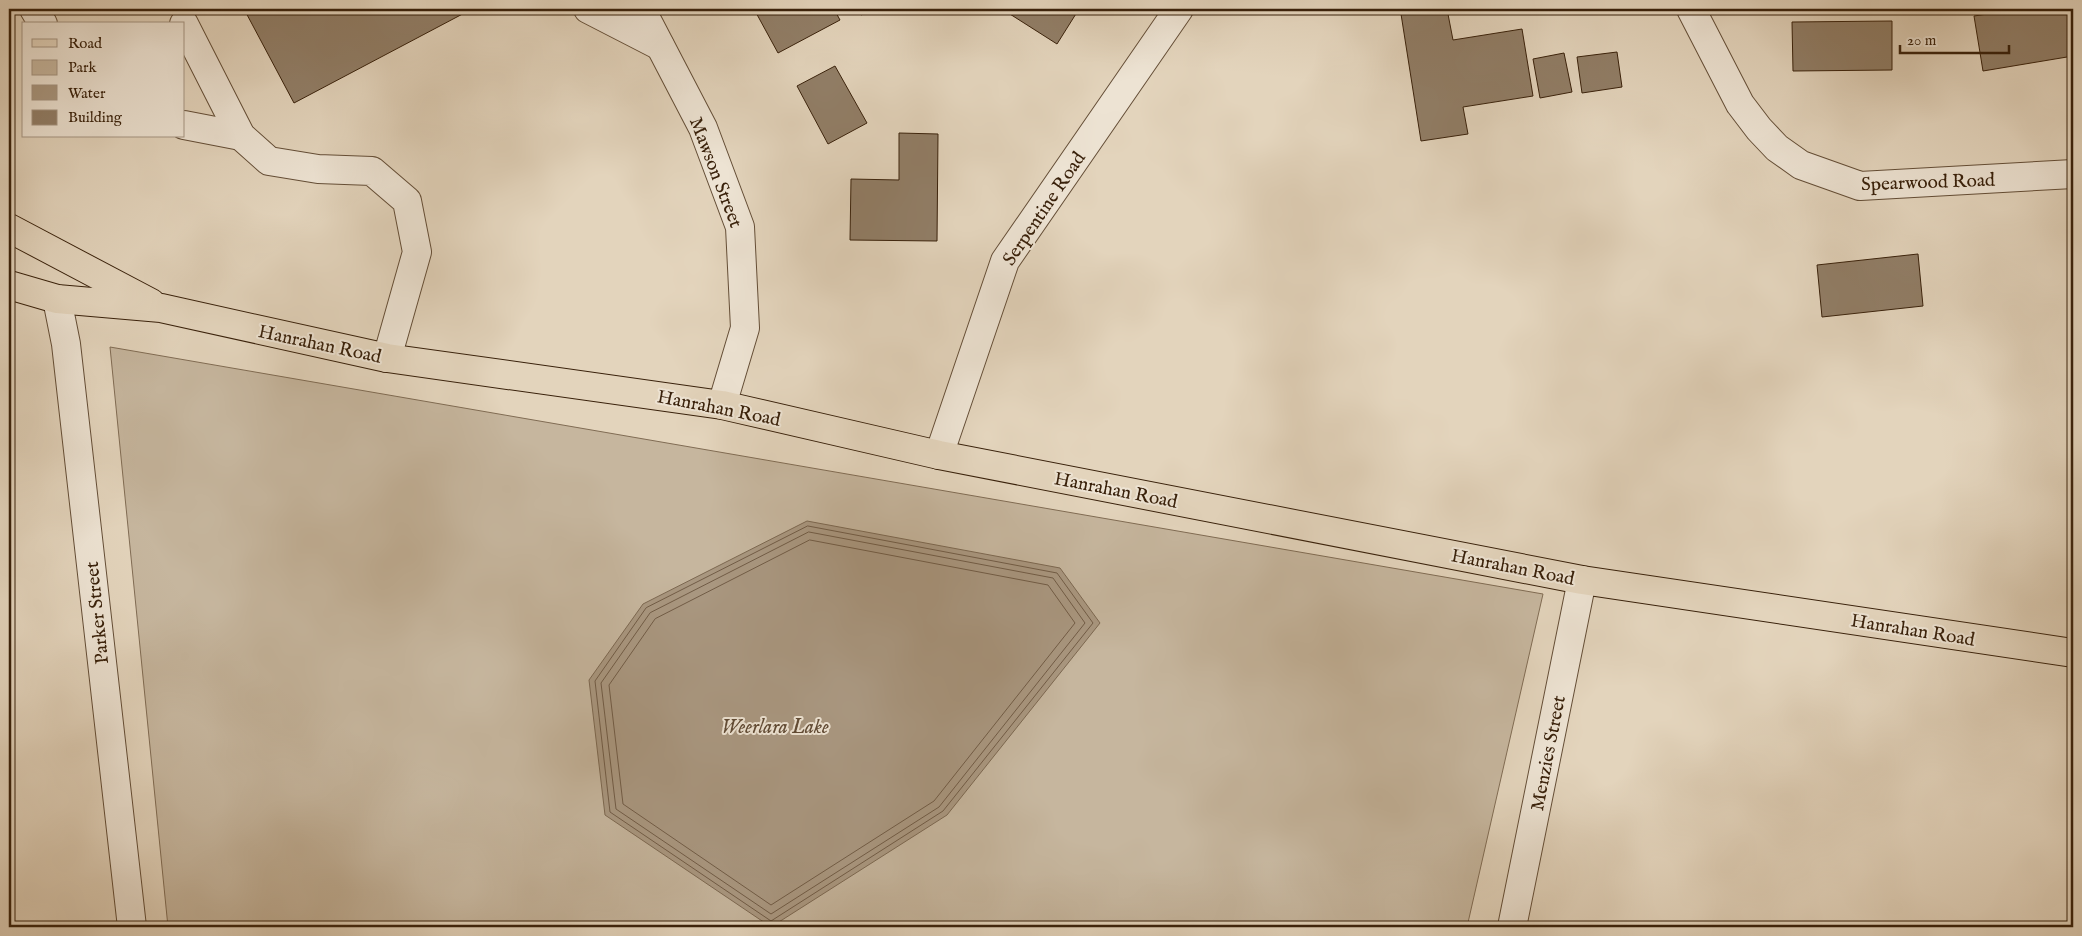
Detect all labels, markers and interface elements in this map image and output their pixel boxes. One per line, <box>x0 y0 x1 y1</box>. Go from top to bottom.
legend <box>22 22 185 138</box>
scale bar <box>1900 22 2008 54</box>
text: 20 m <box>1907 31 1937 50</box>
text: Road <box>68 34 103 53</box>
text: Park <box>68 58 98 77</box>
text: Water <box>68 84 106 103</box>
text: Building <box>68 108 123 127</box>
street label: Mawson Street <box>683 114 747 232</box>
street label: Serpentine Road <box>998 147 1092 271</box>
street label: Spearwood Road <box>1861 169 1996 197</box>
street label: Hanrahan Road <box>256 320 384 370</box>
street label: Hanrahan Road <box>655 385 783 433</box>
street label: Hanrahan Road <box>1052 467 1180 515</box>
street label: Hanrahan Road <box>1449 544 1577 592</box>
street label: Parker Street <box>81 560 115 665</box>
street label: Hanrahan Road <box>1849 609 1977 653</box>
street label: Menzies Street <box>1526 693 1572 813</box>
water label: Weerlara Lake <box>721 715 829 740</box>

